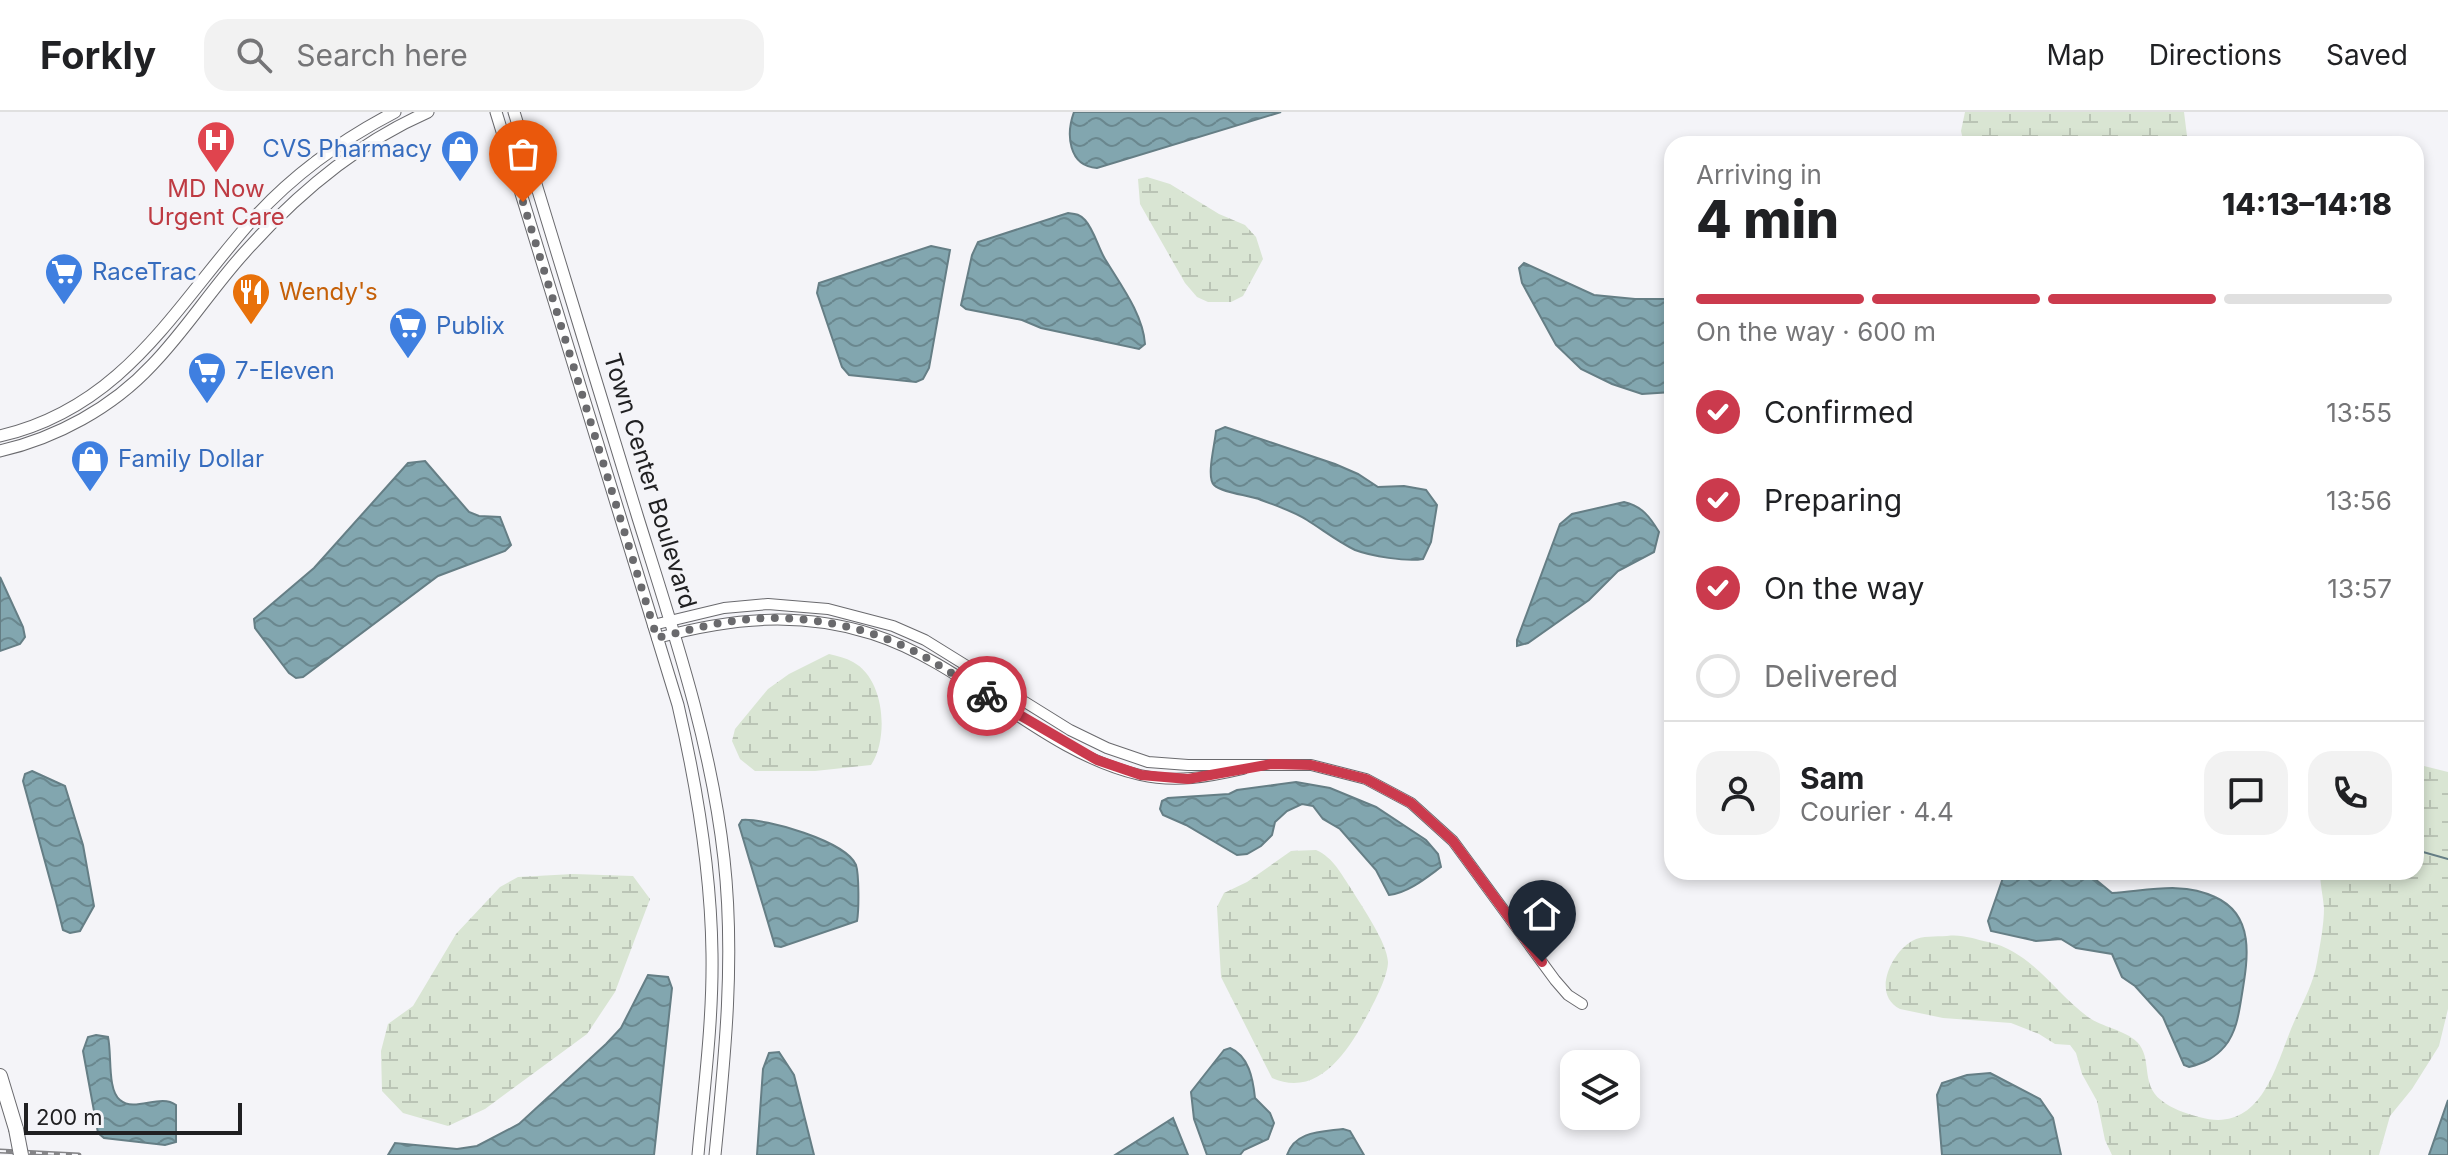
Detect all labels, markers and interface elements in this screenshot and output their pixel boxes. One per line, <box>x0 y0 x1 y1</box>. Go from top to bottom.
search box <box>204 19 764 91</box>
text: Forkly <box>40 32 156 78</box>
icon: search <box>232 33 276 77</box>
text: Search here <box>296 37 468 73</box>
text: Map <box>2046 38 2105 72</box>
text: Directions <box>2149 38 2282 72</box>
text: Saved <box>2326 38 2408 72</box>
hospital icon: MD Now Urgent Care <box>195 119 237 174</box>
pin <box>489 120 557 202</box>
shop icon: CVS Pharmacy <box>439 128 481 183</box>
icon: bag <box>501 132 545 176</box>
place label: CVS Pharmacy <box>262 134 432 163</box>
text: Arriving in <box>1696 159 1822 190</box>
place label: MD Now Urgent Care <box>147 174 285 231</box>
text: 14:13–14:18 <box>2222 186 2392 222</box>
text: 4 min <box>1696 188 1839 251</box>
supermarket icon: RaceTrac <box>43 251 85 306</box>
place label: RaceTrac <box>92 257 197 286</box>
restaurant icon: Wendy's <box>230 271 272 326</box>
place label: Wendy's <box>279 277 378 306</box>
supermarket icon: Publix <box>387 305 429 360</box>
place label: Publix <box>436 311 505 340</box>
text: On the way · 600 m <box>1696 316 1936 347</box>
supermarket icon: 7-Eleven <box>186 350 228 405</box>
street label: Town Center Boulevard <box>598 350 703 612</box>
place label: 7-Eleven <box>235 356 335 385</box>
icon: check <box>1696 390 1740 434</box>
text: Confirmed <box>1764 394 1914 430</box>
text: 13:55 <box>2326 397 2392 428</box>
shop icon: Family Dollar <box>69 438 111 493</box>
place label: Family Dollar <box>118 444 264 473</box>
icon: check <box>1696 478 1740 522</box>
text: Preparing <box>1764 482 1902 518</box>
text: 13:56 <box>2326 485 2392 516</box>
icon: check <box>1696 566 1740 610</box>
text: On the way <box>1764 570 1924 606</box>
text: 13:57 <box>2327 573 2392 604</box>
courier <box>947 656 1027 736</box>
text: Delivered <box>1764 658 1898 694</box>
icon: bike <box>965 674 1009 718</box>
button: person <box>1696 751 1780 835</box>
button: chat <box>2204 751 2288 835</box>
button: phone <box>2308 751 2392 835</box>
text: Sam <box>1800 760 1864 796</box>
text: Courier · 4.4 <box>1800 796 1954 827</box>
pin <box>1508 880 1576 962</box>
icon: home <box>1520 892 1564 936</box>
map controls <box>1560 1050 1640 1130</box>
button: layers <box>1560 1050 1640 1130</box>
scale bar <box>24 1099 242 1135</box>
text: 200 m <box>36 1104 103 1130</box>

